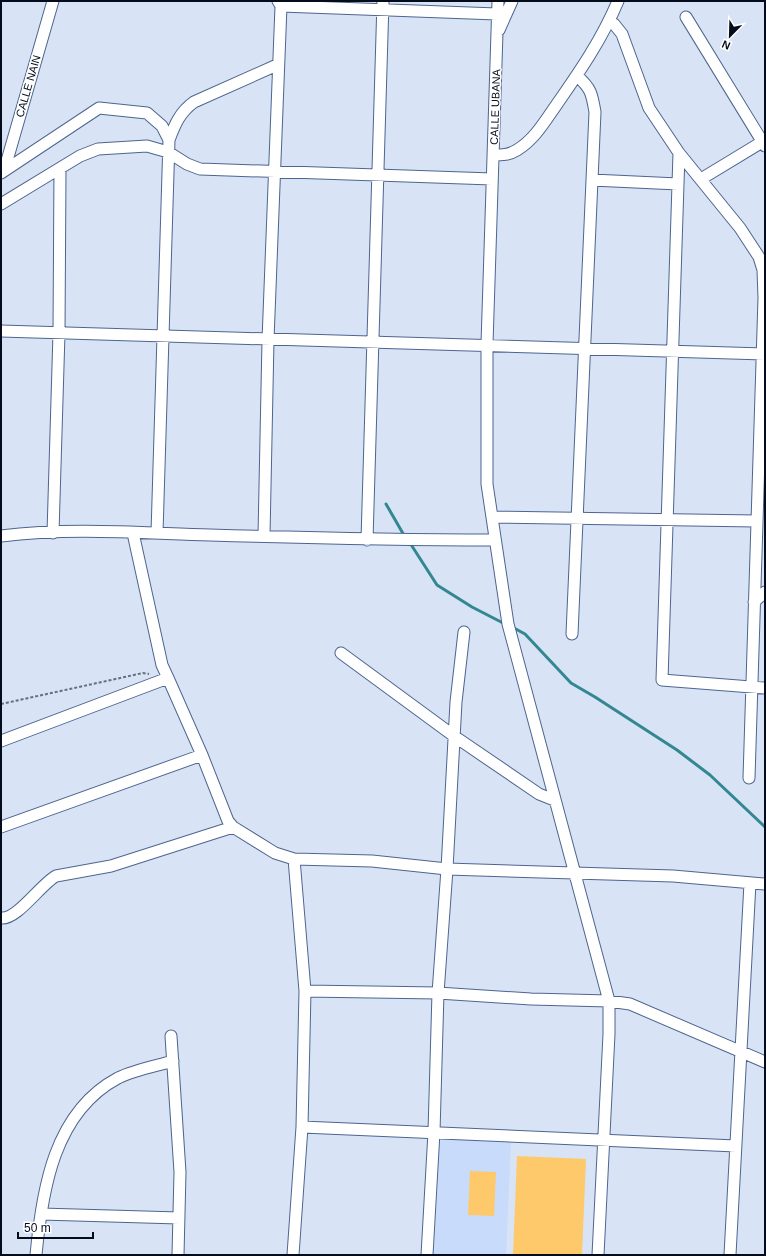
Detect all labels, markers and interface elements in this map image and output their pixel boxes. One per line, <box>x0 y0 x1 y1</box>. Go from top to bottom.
north arrow <box>710 16 750 56</box>
text: N <box>720 38 732 52</box>
street label: CALLE NAIN <box>13 53 43 119</box>
street label: CALLE UBANA <box>488 68 502 145</box>
scale bar <box>18 1214 93 1240</box>
text: 50 m <box>24 1221 51 1235</box>

